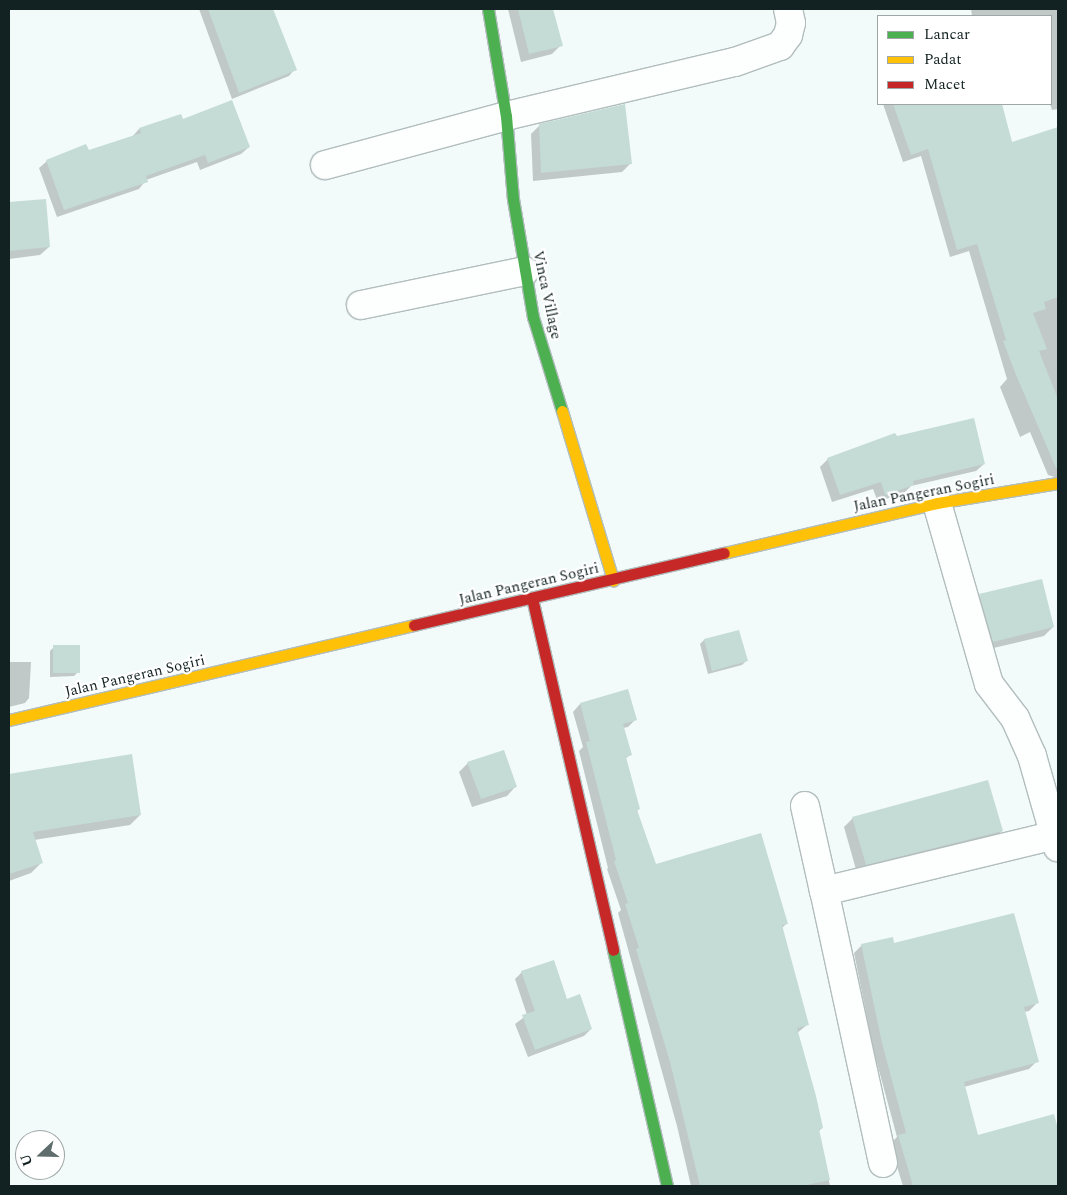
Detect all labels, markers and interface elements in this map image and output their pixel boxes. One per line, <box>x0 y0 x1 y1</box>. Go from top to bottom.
legend <box>877 15 1052 105</box>
text: Lancar <box>924 23 970 46</box>
text: Padat <box>924 48 962 71</box>
text: Macet <box>924 73 965 96</box>
street label: Vinca Village <box>529 249 565 341</box>
street label: Jalan Pangeran Sogiri <box>852 470 996 516</box>
street label: Jalan Pangeran Sogiri <box>457 559 601 609</box>
street label: Jalan Pangeran Sogiri <box>63 651 207 701</box>
north arrow <box>15 1130 65 1180</box>
text: U <box>15 1151 38 1169</box>

